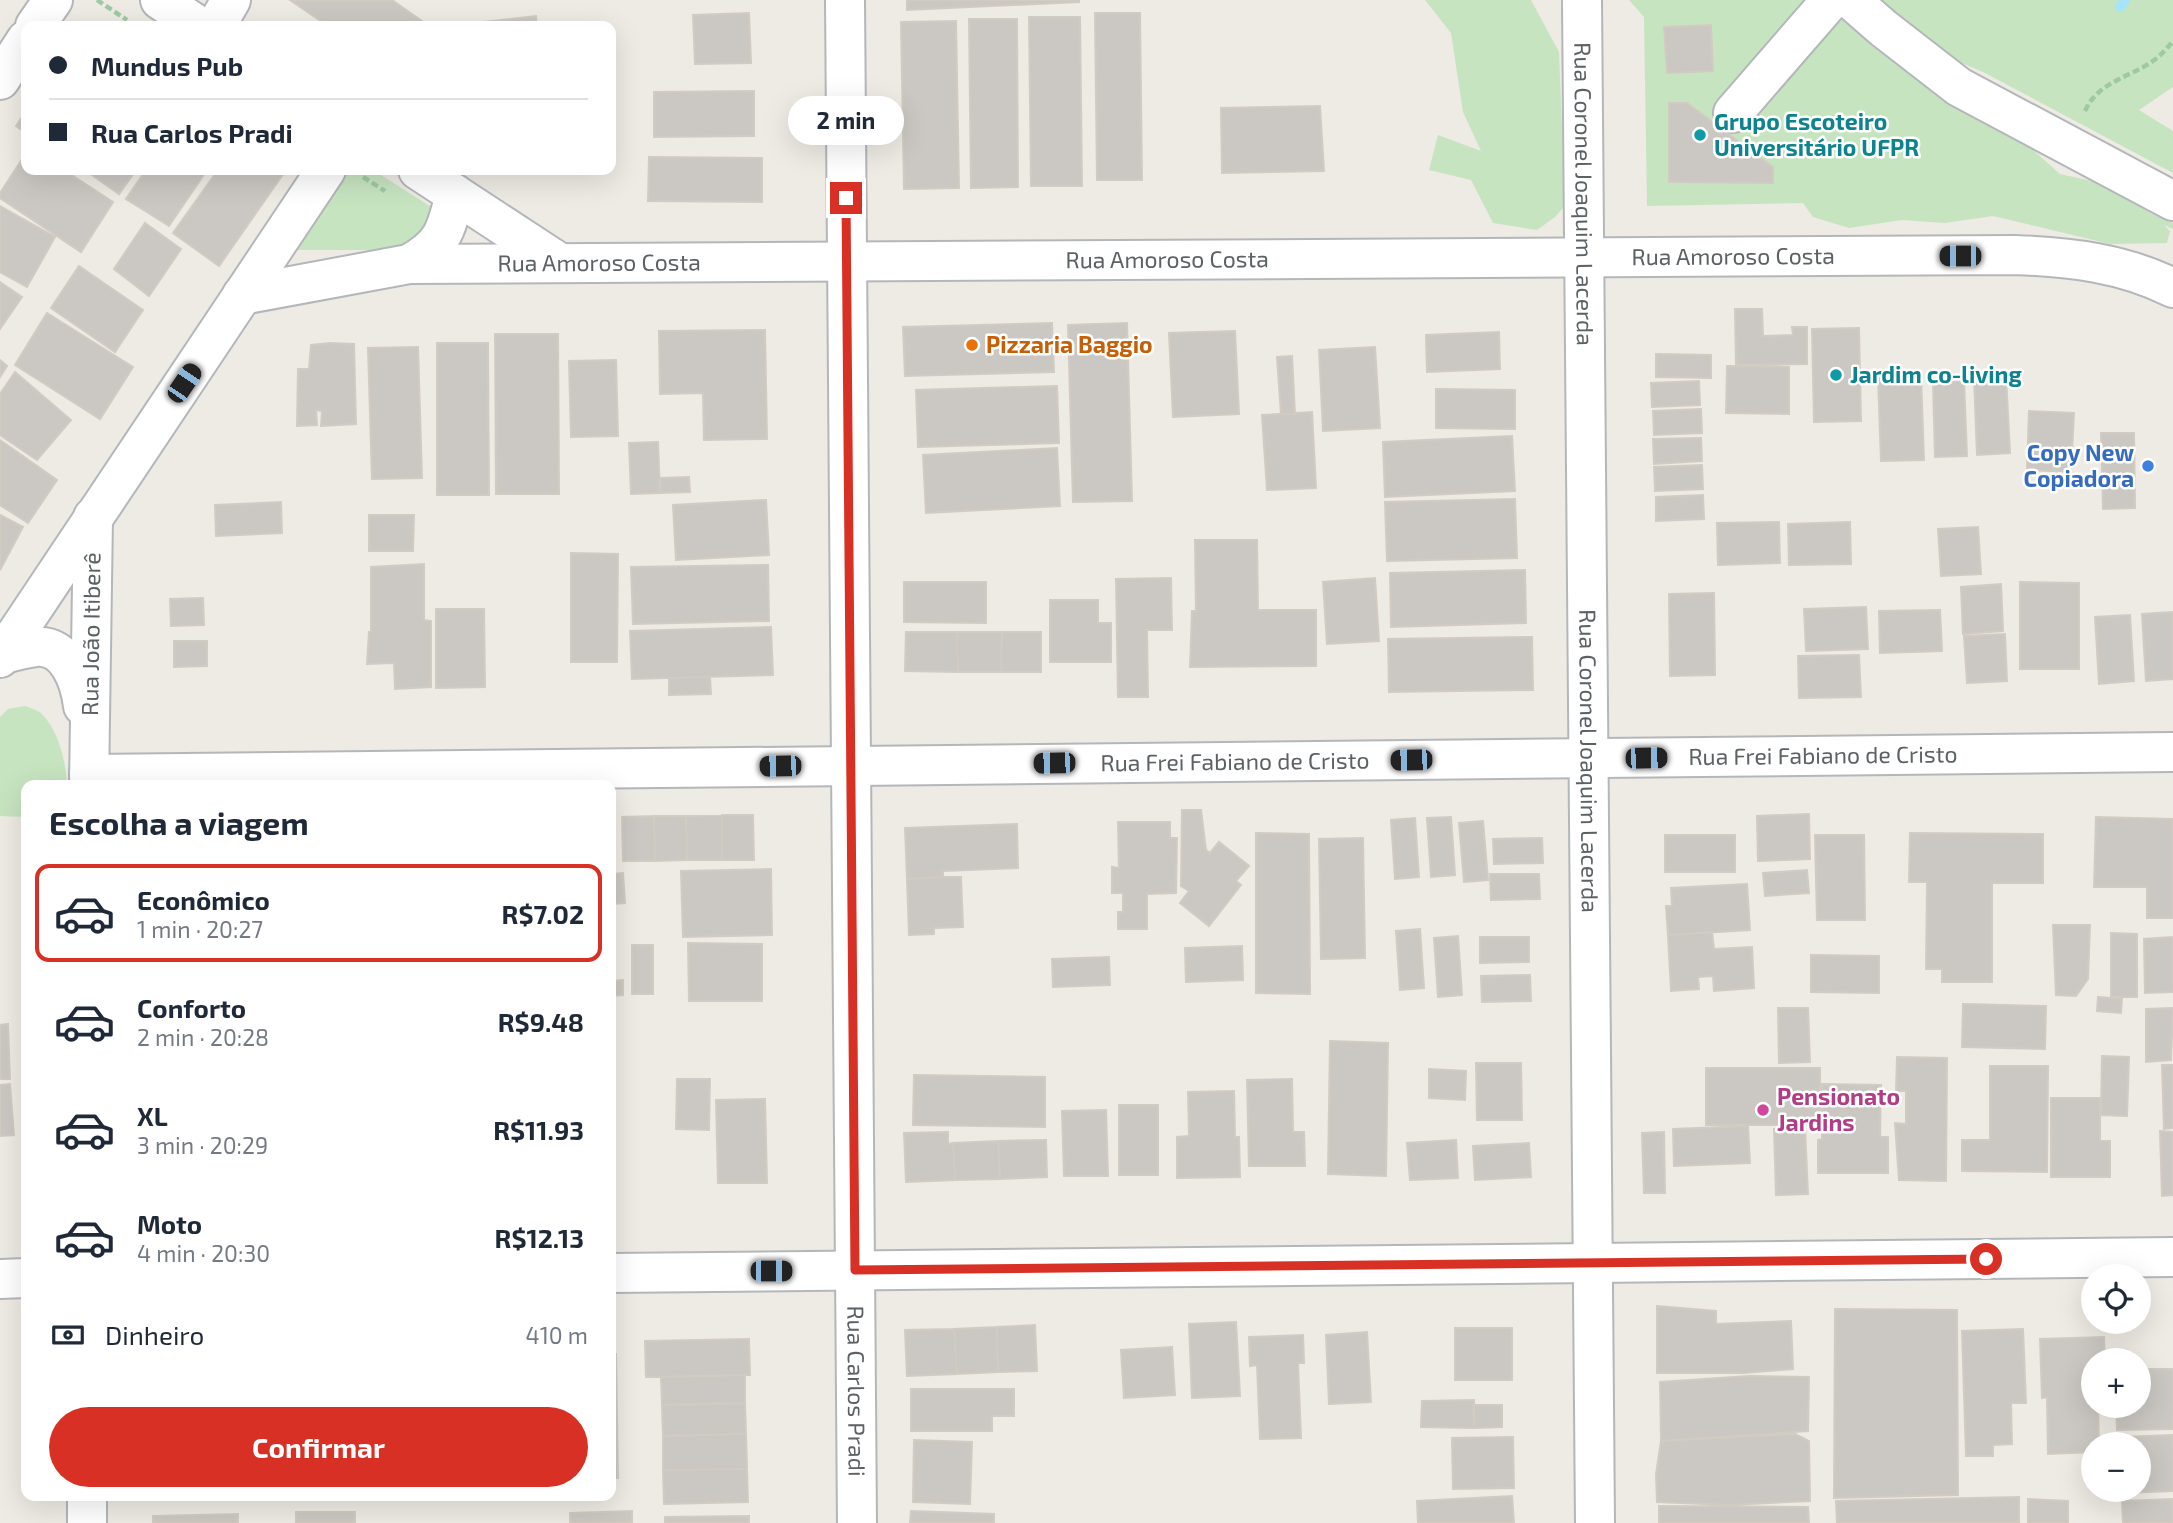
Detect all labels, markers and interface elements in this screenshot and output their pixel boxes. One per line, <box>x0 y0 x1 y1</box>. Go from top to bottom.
street label: Rua Coronel Joaquim Lacerda <box>1569 42 1600 346</box>
text: Mundus Pub <box>91 50 243 81</box>
callout: 2 min <box>788 96 904 146</box>
text: 2 min <box>817 106 875 134</box>
place label: Grupo Escoteiro Universitário UFPR <box>1714 107 1919 161</box>
text: Rua Carlos Pradi <box>91 117 293 148</box>
marker: Grupo Escoteiro Universitário UFPR <box>1692 127 1708 143</box>
route end <box>830 182 862 214</box>
street label: Rua Amoroso Costa <box>1631 241 1835 270</box>
street label: Rua Amoroso Costa <box>1065 244 1269 273</box>
car <box>1940 246 1982 267</box>
street label: Rua Amoroso Costa <box>497 247 701 277</box>
place label: Pizzaria Baggio <box>986 330 1153 358</box>
marker: Pizzaria Baggio <box>964 337 980 353</box>
car <box>164 360 205 406</box>
place label: Jardim co-living <box>1850 360 2022 388</box>
marker: Jardim co-living <box>1828 367 1844 383</box>
place label: Copy New Copiadora <box>2023 438 2134 492</box>
marker: Copy New Copiadora <box>2140 458 2156 474</box>
street label: Rua João Itiberê <box>75 552 105 716</box>
street label: Rua Coronel Joaquim Lacerda <box>1574 609 1605 913</box>
street label: Rua Frei Fabiano de Cristo <box>1688 739 1958 770</box>
street label: Rua Frei Fabiano de Cristo <box>1100 745 1370 776</box>
car <box>1625 747 1668 769</box>
car <box>1390 749 1433 771</box>
car <box>1033 752 1076 774</box>
car <box>759 755 802 777</box>
text: Escolha a viagem <box>49 803 309 841</box>
icon: car <box>53 882 116 945</box>
text: Econômico <box>137 884 270 915</box>
text: R$7.02 <box>502 898 584 929</box>
text: 1 min · 20:27 <box>137 915 263 943</box>
icon: car <box>53 990 116 1053</box>
text: Conforto <box>137 992 246 1023</box>
text: R$9.48 <box>498 1006 584 1037</box>
text: 2 min · 20:28 <box>137 1023 269 1051</box>
place label: Pensionato Jardins <box>1777 1082 1900 1136</box>
icon: car <box>53 1098 116 1161</box>
text: XL <box>137 1100 168 1131</box>
marker: Pensionato Jardins <box>1755 1102 1771 1118</box>
text: R$11.93 <box>493 1114 584 1145</box>
text: 3 min · 20:29 <box>137 1131 268 1159</box>
icon: car <box>53 1206 116 1269</box>
text: Moto <box>137 1208 202 1239</box>
text: R$12.13 <box>495 1222 584 1253</box>
text: 4 min · 20:30 <box>137 1239 270 1267</box>
route start <box>1970 1243 2002 1275</box>
car <box>751 1261 793 1282</box>
map controls <box>2081 1264 2151 1502</box>
button: locate <box>2081 1264 2151 1334</box>
street label: Rua Carlos Pradi <box>842 1305 872 1477</box>
icon: cash <box>49 1316 87 1354</box>
text: Dinheiro <box>105 1319 204 1350</box>
text: 410 m <box>526 1321 588 1349</box>
button: + <box>2081 1348 2151 1418</box>
button: Confirmar <box>49 1407 588 1487</box>
button: − <box>2081 1432 2151 1502</box>

